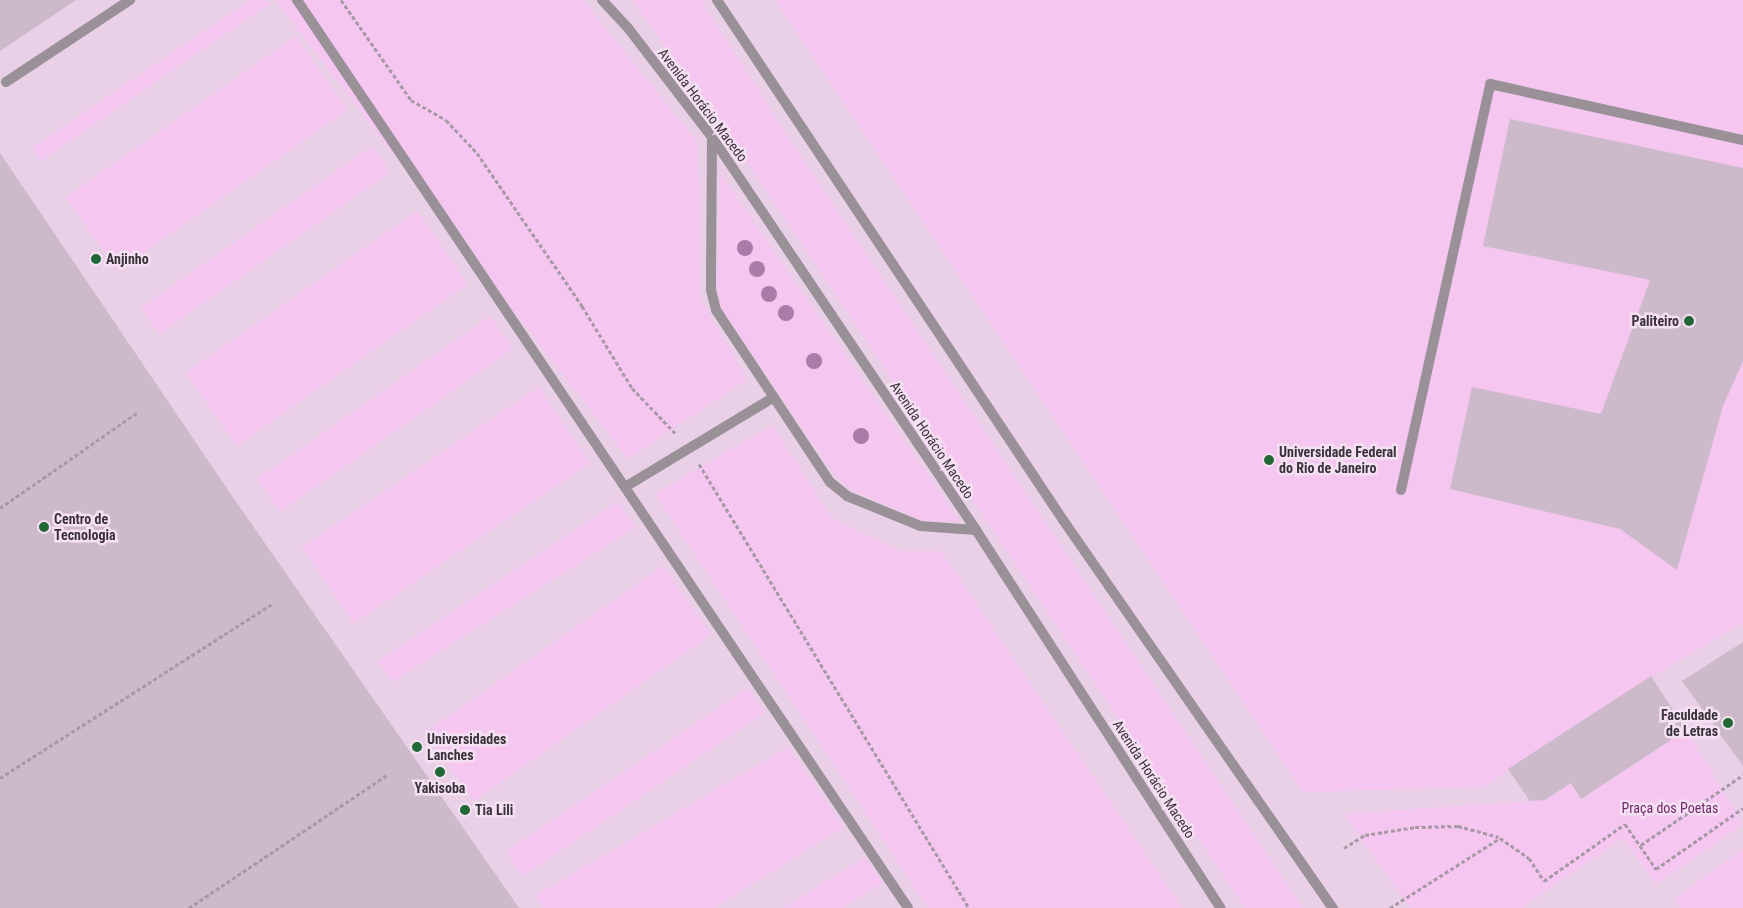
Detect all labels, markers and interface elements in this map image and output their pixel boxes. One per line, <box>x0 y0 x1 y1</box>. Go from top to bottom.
street label: Avenida Horácio Macedo <box>655 45 751 165</box>
place label: Anjinho <box>106 251 149 267</box>
marker: Anjinho <box>90 253 102 265</box>
place label: Paliteiro <box>1632 313 1679 329</box>
marker: Paliteiro <box>1683 315 1695 327</box>
street label: Avenida Horácio Macedo <box>887 378 977 502</box>
place label: Universidade Federal do Rio de Janeiro <box>1279 444 1397 477</box>
marker: Universidade Federal do Rio de Janeiro <box>1263 454 1275 466</box>
place label: Centro de Tecnologia <box>54 511 116 544</box>
marker: Centro de Tecnologia <box>38 521 50 533</box>
place label: Faculdade de Letras <box>1661 707 1718 740</box>
street label: Avenida Horácio Macedo <box>1109 717 1199 841</box>
marker: Faculdade de Letras <box>1722 717 1734 729</box>
place label: Universidades Lanches <box>427 731 506 764</box>
marker: Universidades Lanches <box>411 741 423 753</box>
marker: Yakisoba <box>434 766 446 778</box>
place label: Yakisoba <box>415 780 465 796</box>
park label: Praça dos Poetas <box>1622 800 1718 816</box>
place label: Tia Lili <box>475 802 513 818</box>
marker: Tia Lili <box>459 804 471 816</box>

